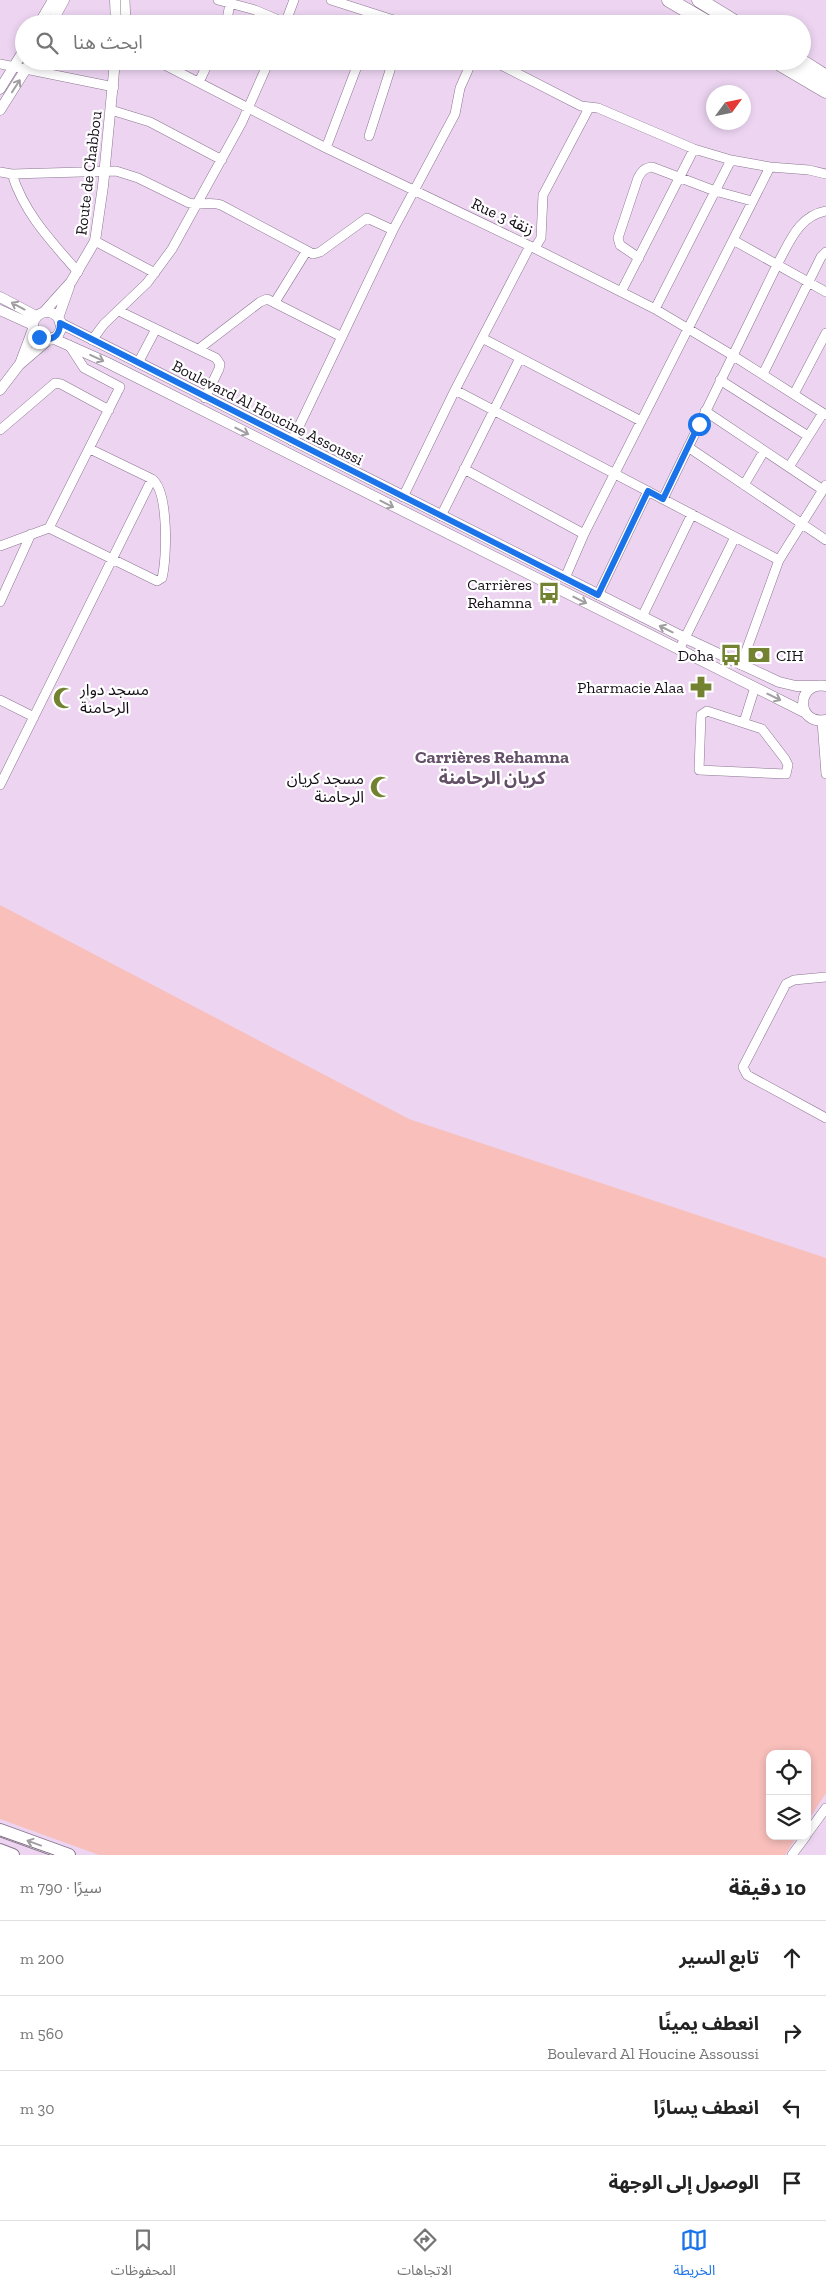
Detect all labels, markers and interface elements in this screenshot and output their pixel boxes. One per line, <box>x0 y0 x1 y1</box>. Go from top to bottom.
search box <box>15 15 811 70</box>
icon: search <box>33 29 61 57</box>
text: ابحث هنا <box>73 31 143 54</box>
one-way arrow <box>11 79 21 93</box>
north arrow <box>706 85 751 130</box>
street label: Route de Chabbou <box>71 110 106 236</box>
street label: Rue 3 زنقة <box>468 194 537 239</box>
one-way arrow <box>11 301 26 311</box>
route end <box>28 326 51 349</box>
one-way arrow <box>89 353 104 363</box>
street label: Boulevard Al Houcine Assoussi <box>169 356 367 469</box>
route start <box>688 413 711 436</box>
one-way arrow <box>234 427 249 437</box>
one-way arrow <box>379 500 394 509</box>
place label: Carrières Rehamna <box>467 575 532 612</box>
bus stop icon: Carrières Rehamna <box>536 580 562 606</box>
one-way arrow <box>572 595 587 605</box>
one-way arrow <box>659 624 674 633</box>
bus stop icon: Doha <box>718 642 744 668</box>
bank icon: CIH <box>746 642 772 668</box>
place label: Doha <box>678 646 714 665</box>
place label: CIH <box>776 646 804 665</box>
pharmacy icon: Pharmacie Alaa <box>688 674 714 700</box>
place label: Pharmacie Alaa <box>577 678 684 697</box>
place label: مسجد دوار الرحامنة <box>79 680 149 717</box>
mosque icon: مسجد دوار الرحامنة <box>51 685 77 711</box>
one-way arrow <box>766 692 781 702</box>
district label: Carrières Rehamna كريان الرحامنة <box>415 746 569 789</box>
place label: مسجد كريان الرحامنة <box>287 769 364 806</box>
mosque icon: مسجد كريان الرحامنة <box>368 774 394 800</box>
map controls <box>766 1750 811 1840</box>
button: locate <box>766 1750 811 1795</box>
button: layers <box>766 1795 811 1840</box>
one-way arrow <box>27 1838 43 1847</box>
text: 10 دقيقة <box>729 1875 806 1900</box>
text: سيرًا · 790 m <box>20 1878 102 1897</box>
icon: ahead <box>778 1944 806 1972</box>
text: تابع السير <box>679 1946 759 1969</box>
text: 200 m <box>20 1949 64 1968</box>
text: انعطف يمينًا <box>658 2012 759 2035</box>
icon: right <box>778 2019 806 2047</box>
text: 560 m <box>20 2024 63 2043</box>
text: Boulevard Al Houcine Assoussi <box>547 2044 759 2063</box>
icon: left <box>778 2094 806 2122</box>
text: انعطف يسارًا <box>653 2096 759 2119</box>
text: 30 m <box>20 2099 55 2118</box>
icon: arrive <box>778 2169 806 2197</box>
text: الوصول إلى الوجهة <box>608 2171 759 2194</box>
tab: المحفوظات <box>111 2226 176 2285</box>
tab: الاتجاهات <box>397 2226 452 2285</box>
tab: الخريطة <box>673 2226 715 2285</box>

